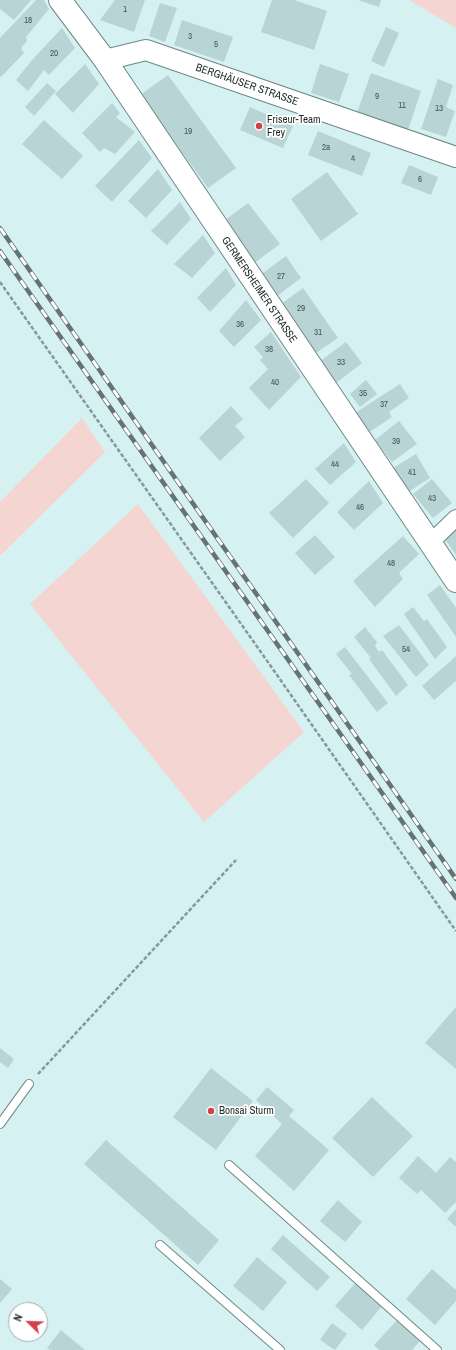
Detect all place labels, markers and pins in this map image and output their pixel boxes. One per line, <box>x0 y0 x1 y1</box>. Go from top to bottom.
place label: Friseur-Team Frey <box>267 113 321 139</box>
marker: Friseur-Team Frey <box>254 121 264 131</box>
place label: Bonsai Sturm <box>219 1104 274 1118</box>
marker: Bonsai Sturm <box>206 1106 216 1116</box>

